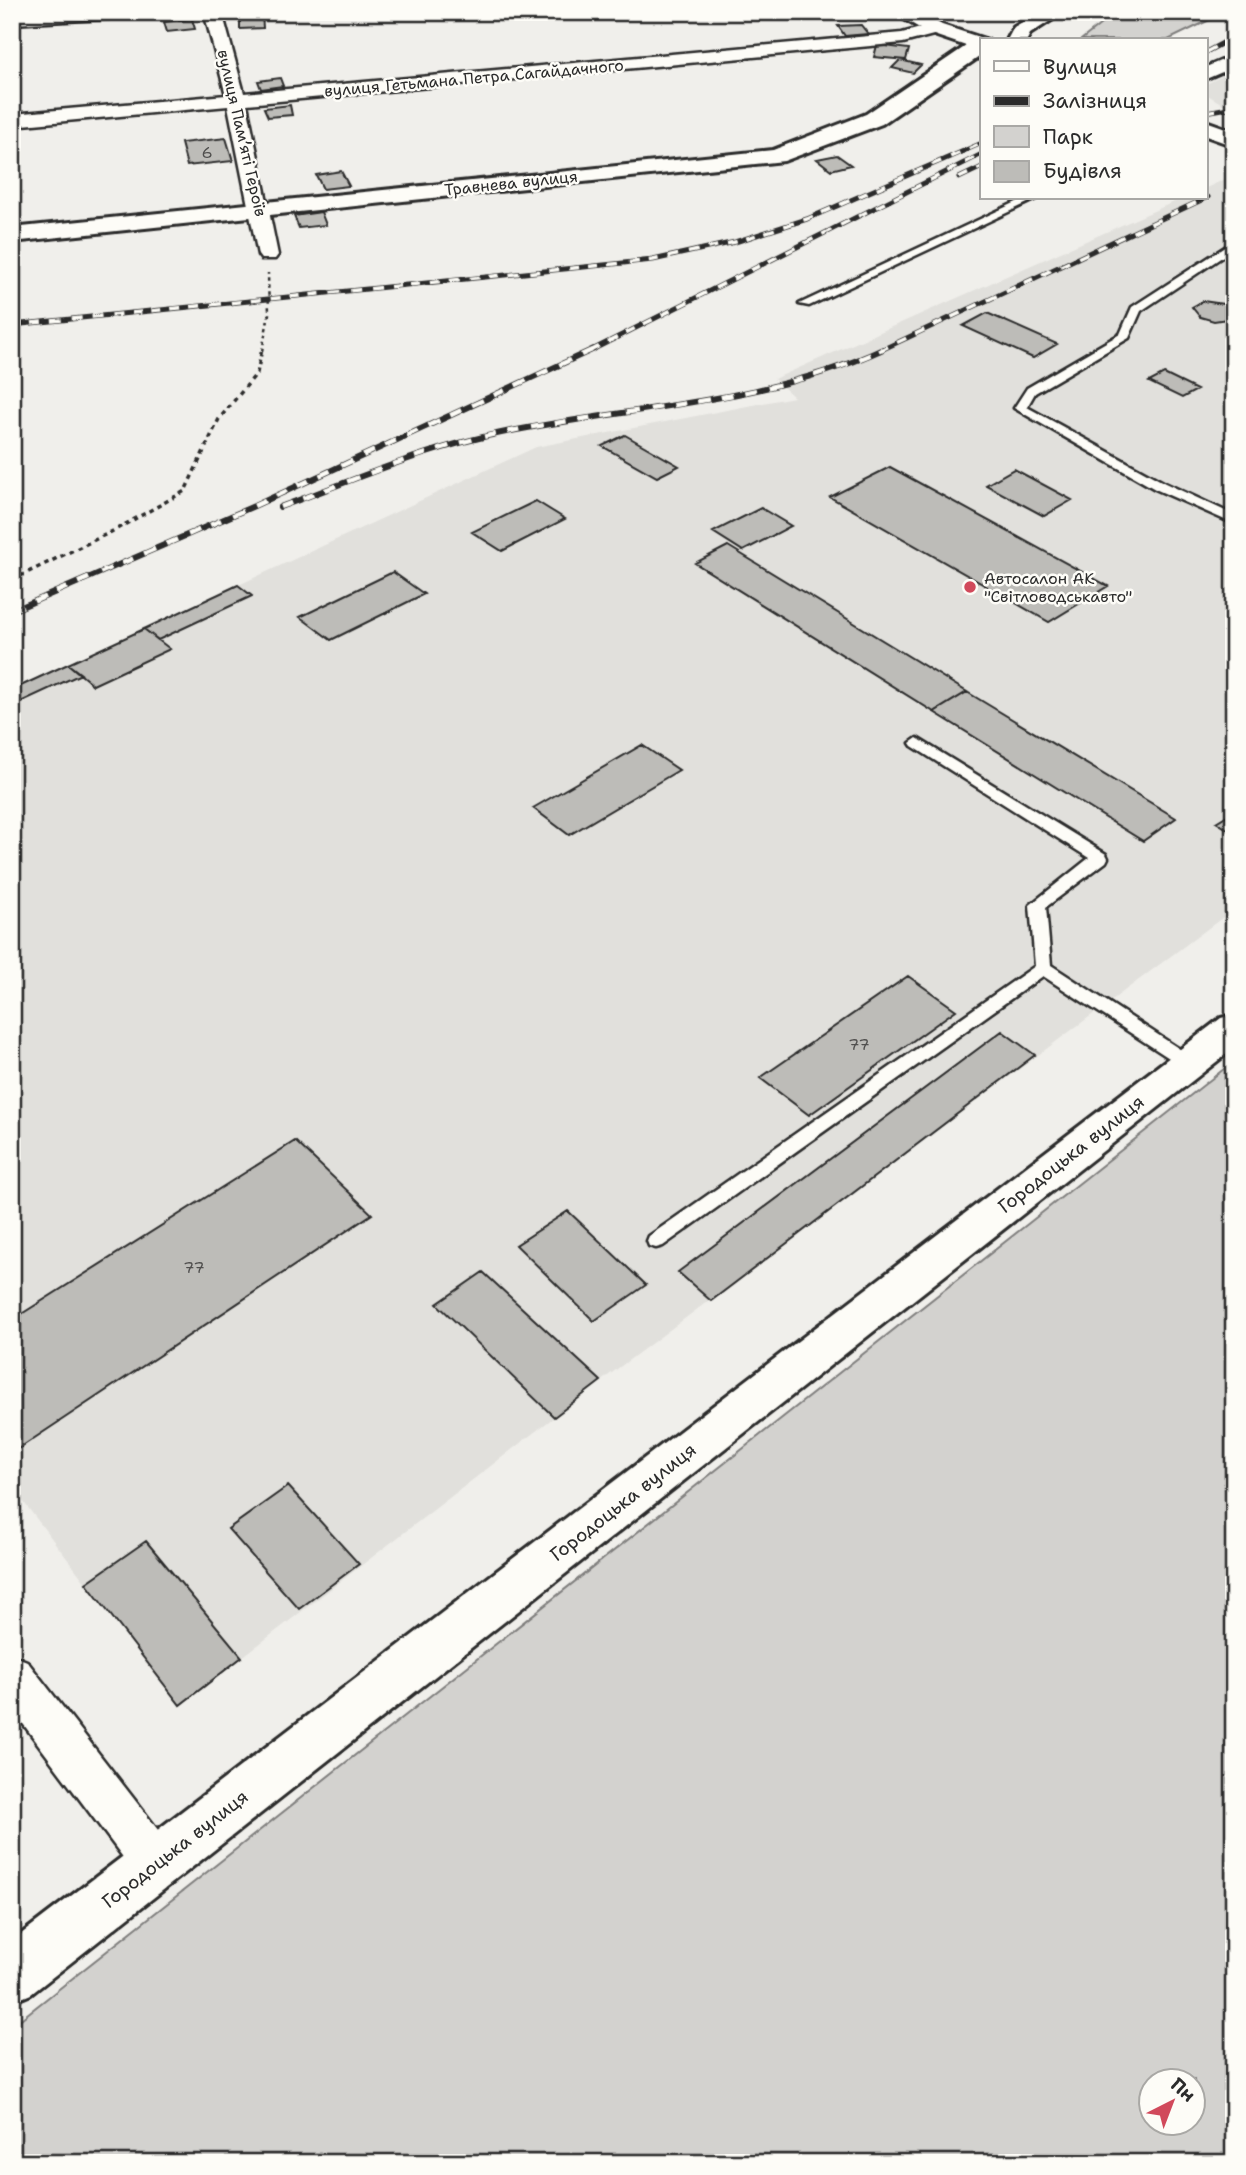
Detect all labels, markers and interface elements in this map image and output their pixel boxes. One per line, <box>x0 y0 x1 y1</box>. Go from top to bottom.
legend <box>980 38 1208 200</box>
street label: вулиця Памʼяті Героїв <box>213 47 271 219</box>
text: Вулиця <box>1043 53 1117 81</box>
street label: вулиця Гетьмана Петра Сагайдачного <box>323 54 625 102</box>
text: Залізниця <box>1043 87 1147 115</box>
text: Парк <box>1043 123 1093 151</box>
house number: 6 <box>201 142 213 163</box>
text: Будівля <box>1043 157 1122 185</box>
street label: Травнева вулиця <box>443 166 579 200</box>
place label: Автосалон АК "Світловодськавто" <box>984 568 1132 607</box>
marker: Автосалон АК "Світловодськавто" <box>962 579 978 595</box>
house number: 77 <box>848 1034 870 1055</box>
street label: Городоцька вулиця <box>993 1089 1149 1219</box>
house number: 77 <box>183 1257 205 1278</box>
street label: Городоцька вулиця <box>545 1437 701 1567</box>
street label: Городоцька вулиця <box>97 1784 253 1914</box>
north arrow <box>1138 2066 1208 2136</box>
text: Пн <box>1165 2072 1201 2107</box>

